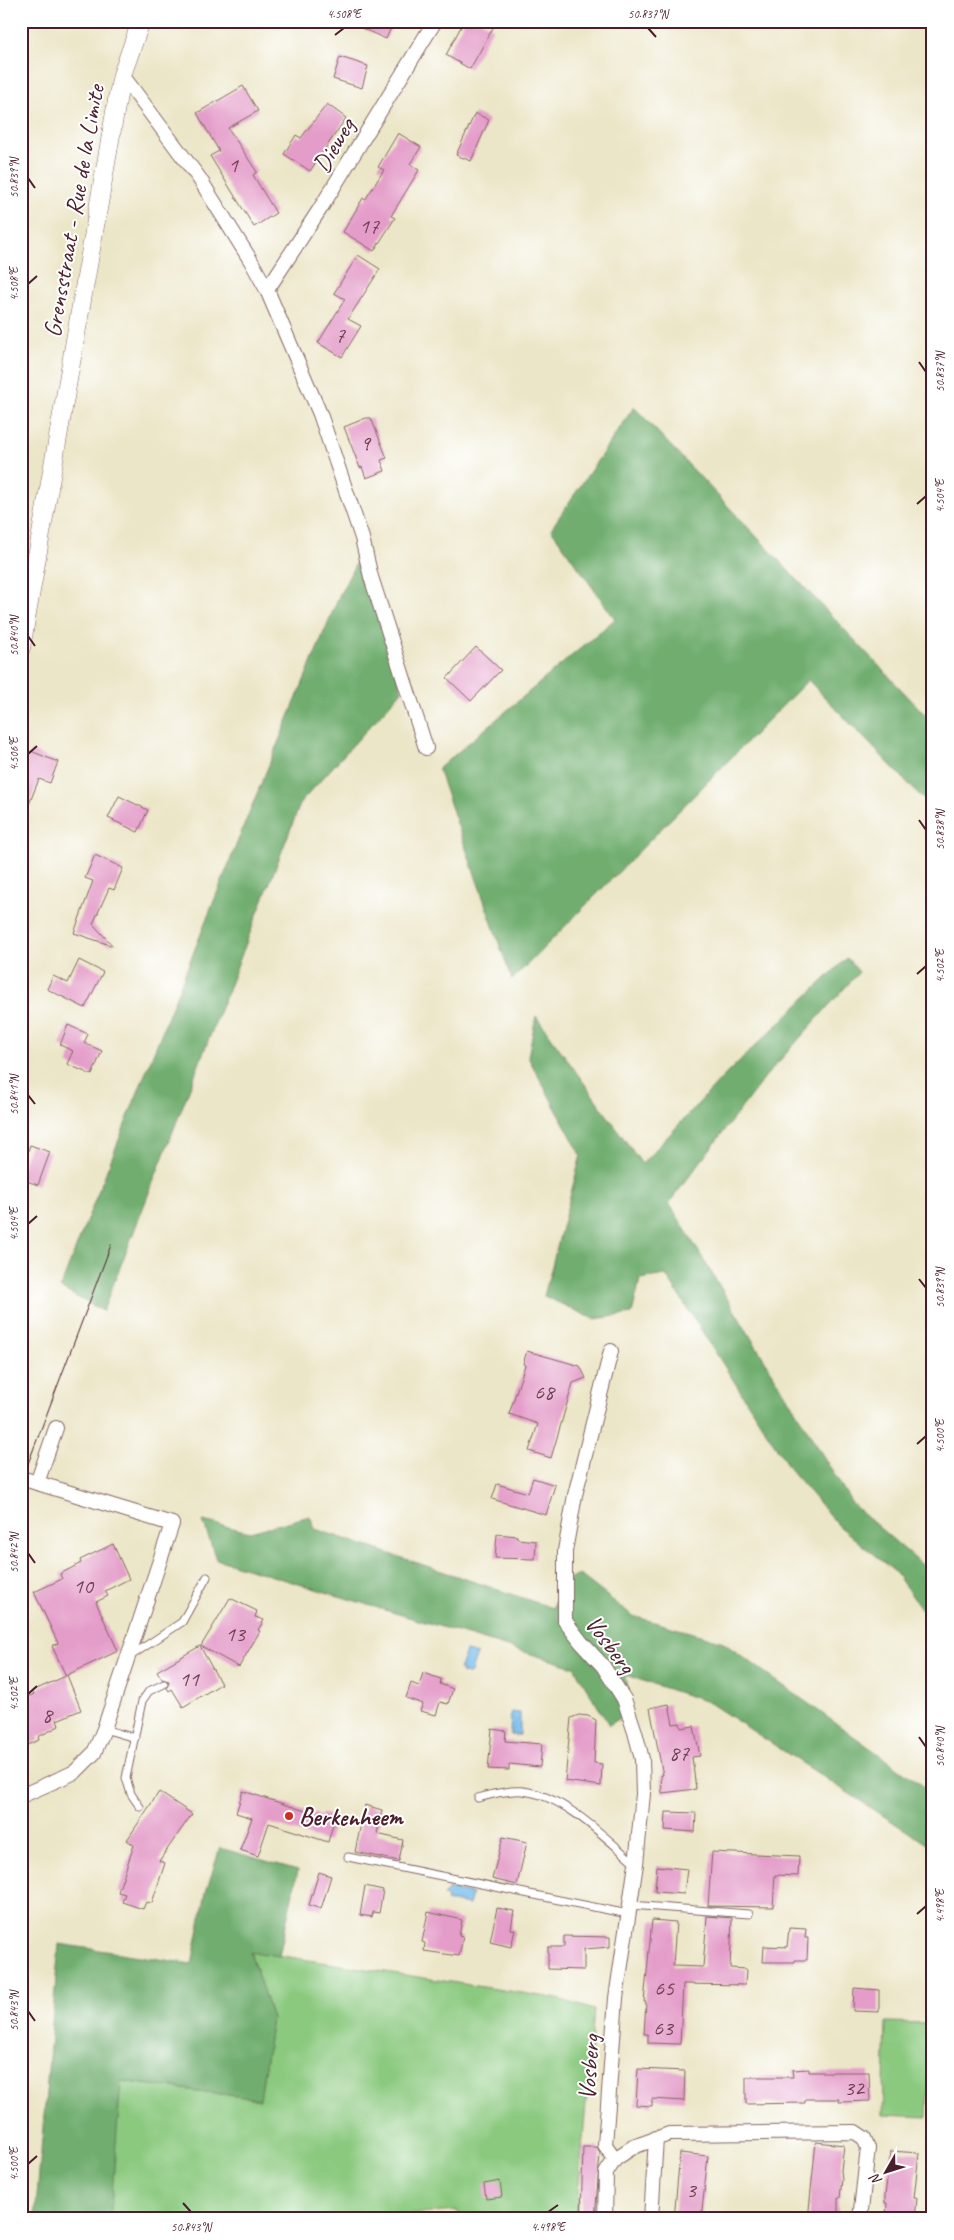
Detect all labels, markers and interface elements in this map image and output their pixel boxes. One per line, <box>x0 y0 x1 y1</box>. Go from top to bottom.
text: 4.508°E <box>327 6 363 22</box>
text: 50.837°N <box>628 6 670 22</box>
street label: Grensstraat - Rue de la Limite <box>36 81 112 340</box>
street label: Dieweg <box>305 111 363 178</box>
house number: 1 <box>228 151 239 179</box>
text: 50.839°N <box>6 156 22 198</box>
house number: 17 <box>359 212 380 240</box>
text: 4.508°E <box>6 265 22 301</box>
house number: 7 <box>335 321 346 349</box>
text: 50.837°N <box>932 350 948 392</box>
house number: 9 <box>360 429 372 457</box>
text: 4.504°E <box>932 477 948 513</box>
text: 50.840°N <box>6 614 22 656</box>
text: 4.506°E <box>6 735 22 771</box>
text: 50.838°N <box>932 808 948 850</box>
text: 4.502°E <box>932 947 948 983</box>
text: 50.841°N <box>6 1073 22 1115</box>
text: 4.504°E <box>6 1205 22 1241</box>
text: 50.839°N <box>932 1266 948 1308</box>
house number: 68 <box>534 1378 556 1406</box>
text: 4.500°E <box>932 1417 948 1453</box>
text: 50.842°N <box>6 1531 22 1573</box>
house number: 10 <box>73 1572 95 1600</box>
street label: Vosberg <box>578 1609 643 1681</box>
house number: 13 <box>225 1620 247 1648</box>
house number: 11 <box>179 1665 200 1693</box>
text: 4.502°E <box>6 1675 22 1711</box>
house number: 8 <box>42 1701 54 1729</box>
text: 50.840°N <box>932 1725 948 1767</box>
house number: 87 <box>669 1739 690 1767</box>
place label: Berkenheem <box>299 1801 404 1833</box>
marker: Berkenheem <box>283 1810 295 1822</box>
text: 4.498°E <box>932 1887 948 1923</box>
house number: 65 <box>654 1974 675 2002</box>
text: 50.843°N <box>6 1989 22 2031</box>
house number: 63 <box>653 2014 675 2042</box>
street label: Vosberg <box>571 2032 607 2101</box>
house number: 32 <box>844 2074 866 2102</box>
text: 4.500°E <box>6 2145 22 2181</box>
north arrow <box>862 2148 912 2198</box>
text: N <box>865 2169 886 2189</box>
house number: 3 <box>686 2176 698 2204</box>
text: 50.843°N <box>171 2219 213 2235</box>
text: 4.498°E <box>531 2219 567 2235</box>

